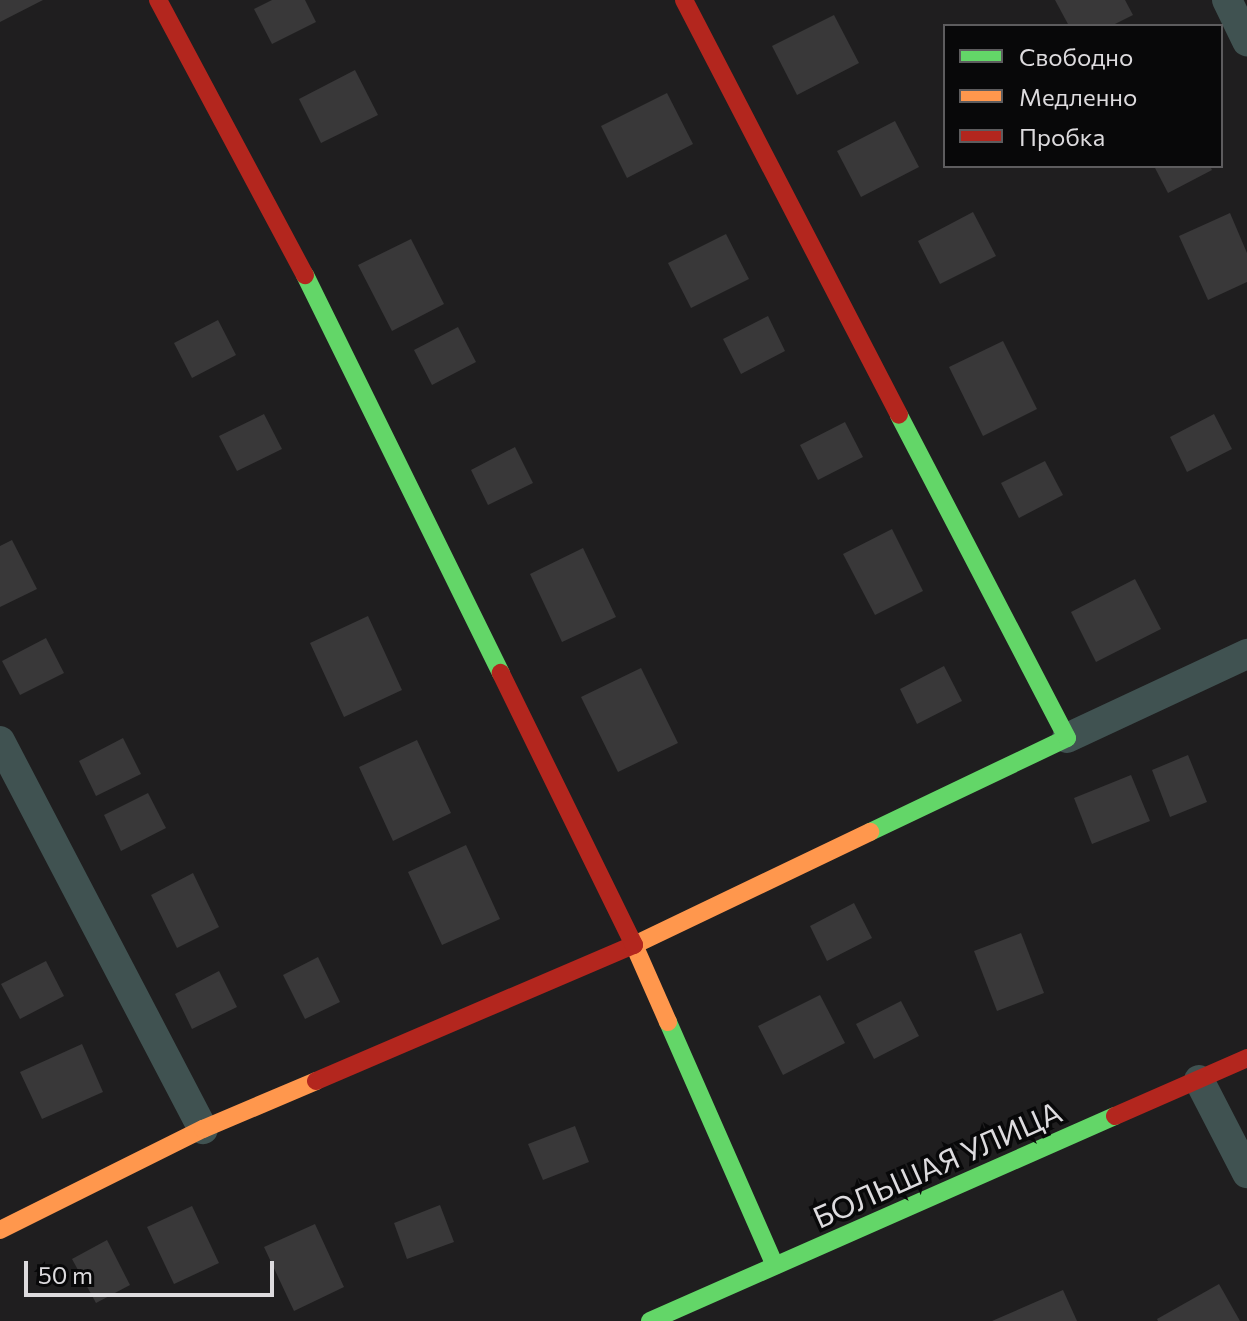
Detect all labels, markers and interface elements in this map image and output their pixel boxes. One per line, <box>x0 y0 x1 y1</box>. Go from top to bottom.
legend <box>943 24 1223 168</box>
text: Свободно <box>1019 42 1133 71</box>
text: Медленно <box>1019 82 1137 111</box>
text: Пробка <box>1019 122 1105 151</box>
street label: БОЛЬШАЯ УЛИЦА <box>807 1093 1067 1235</box>
scale bar <box>28 1245 278 1295</box>
text: 50 m <box>38 1260 93 1289</box>

